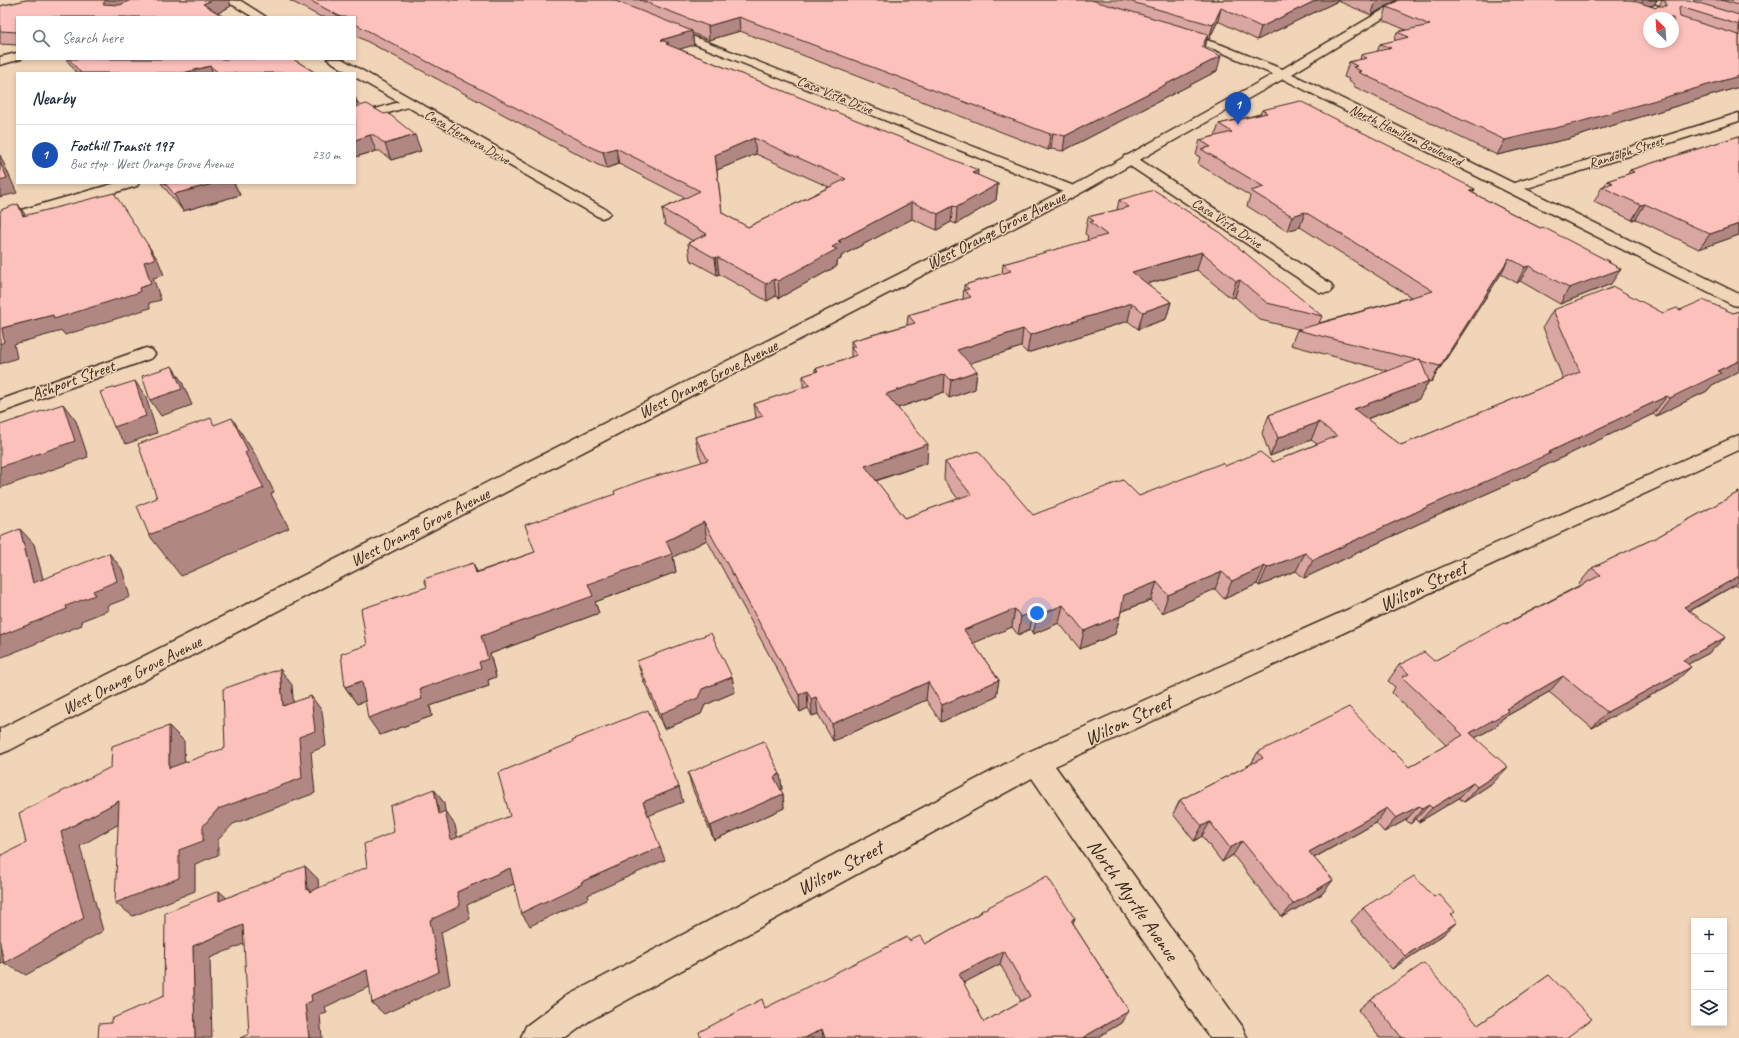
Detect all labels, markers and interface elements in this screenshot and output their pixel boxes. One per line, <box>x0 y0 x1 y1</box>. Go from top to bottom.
north arrow <box>1643 12 1679 48</box>
search box <box>16 16 356 60</box>
icon: search <box>30 27 52 49</box>
text: Search here <box>62 29 123 48</box>
street label: Casa Vista Drive <box>795 72 877 118</box>
text: Nearby <box>32 88 75 109</box>
pin: 1 <box>1225 92 1251 125</box>
street label: North Hamilton Boulevard <box>1347 100 1467 171</box>
street label: Casa Hermosa Drive <box>421 106 514 169</box>
street label: Randolph Street <box>1586 131 1667 172</box>
text: Foothill Transit 197 <box>70 137 173 156</box>
text: 1 <box>42 147 48 163</box>
text: 230 m <box>312 147 340 163</box>
text: Bus stop · West Orange Grove Avenue <box>70 156 233 172</box>
street label: West Orange Grove Avenue <box>923 185 1070 274</box>
street label: Casa Vista Drive <box>1189 194 1266 253</box>
street label: West Orange Grove Avenue <box>635 334 782 423</box>
street label: Ashport Street <box>29 354 120 405</box>
street label: West Orange Grove Avenue <box>347 482 494 571</box>
street label: Wilson Street <box>1375 554 1474 617</box>
your location <box>1027 603 1047 623</box>
street label: West Orange Grove Avenue <box>59 630 206 719</box>
street label: Wilson Street <box>1080 688 1179 751</box>
street label: Wilson Street <box>793 833 890 901</box>
street label: North Myrtle Avenue <box>1082 834 1185 967</box>
map controls <box>1691 918 1727 1026</box>
button: + <box>1691 918 1727 954</box>
button: − <box>1691 954 1727 990</box>
button: layers <box>1691 990 1727 1026</box>

